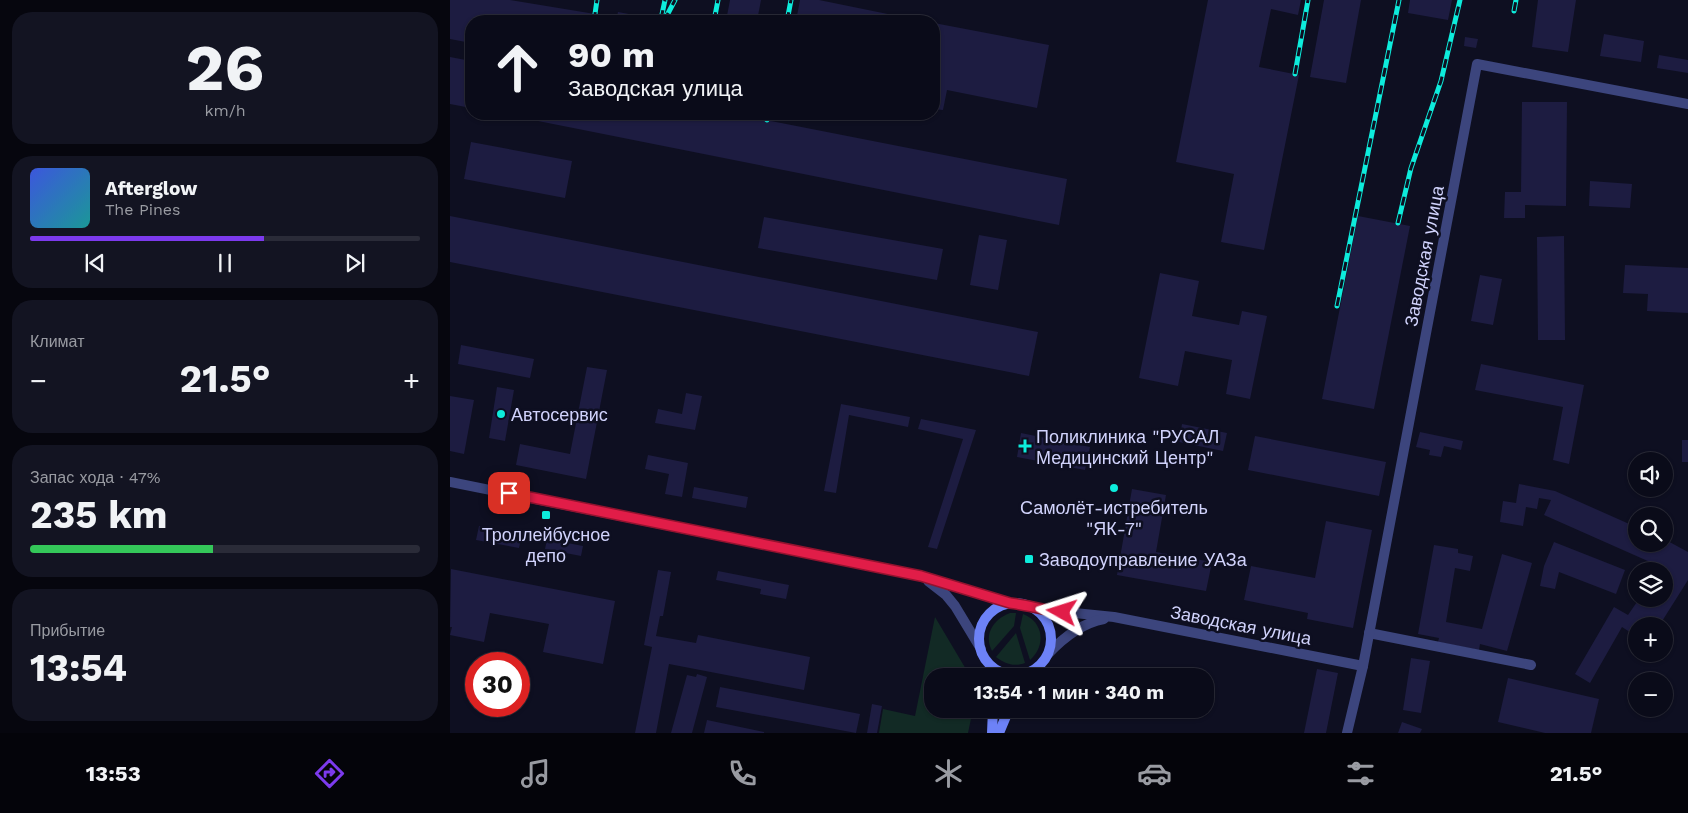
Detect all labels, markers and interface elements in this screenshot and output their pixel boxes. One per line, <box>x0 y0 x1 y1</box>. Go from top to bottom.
text: 26 <box>186 30 264 106</box>
text: 90 m <box>568 34 655 76</box>
icon: ahead <box>485 35 550 100</box>
text: Заводская улица <box>568 76 743 101</box>
text: km/h <box>204 101 246 120</box>
text: Afterglow <box>105 177 197 200</box>
street label: Заводская улица <box>1400 183 1448 328</box>
text: The Pines <box>105 200 181 219</box>
icon: previous <box>81 249 109 277</box>
icon: pause <box>211 249 239 277</box>
icon: next <box>341 249 369 277</box>
text: Климат <box>30 332 84 351</box>
text: 21.5° <box>179 357 271 401</box>
text: − <box>30 364 47 397</box>
text: + <box>403 364 420 397</box>
place label: Автосервис <box>511 404 608 425</box>
marker: Автосервис <box>495 408 507 420</box>
place label: Поликлиника "РУСАЛ Медицинский Центр" <box>1036 426 1219 468</box>
marker: Поликлиника "РУСАЛ Медицинский Центр" <box>1018 439 1032 453</box>
map controls <box>1628 452 1673 717</box>
button: sound <box>1628 452 1673 497</box>
text: Запас хода · 47% <box>30 468 160 487</box>
pin <box>488 472 530 514</box>
icon: arrive <box>495 479 523 507</box>
marker: Самолёт-истребитель "ЯК-7" <box>1108 482 1120 494</box>
text: 235 km <box>30 493 168 537</box>
place label: Самолёт-истребитель "ЯК-7" <box>1020 497 1208 539</box>
button: search <box>1628 507 1673 552</box>
marker: Троллейбусное депо <box>540 509 552 521</box>
place label: Троллейбусное депо <box>482 524 610 566</box>
place label: Заводоуправление УАЗа <box>1039 549 1248 570</box>
marker: Заводоуправление УАЗа <box>1023 553 1035 565</box>
button: layers <box>1628 562 1673 607</box>
position arrow <box>1035 585 1087 637</box>
street label: Заводская улица <box>1169 601 1314 649</box>
button: + <box>1628 617 1673 662</box>
text: Прибытие <box>30 621 105 640</box>
text: 13:54 <box>30 646 127 690</box>
speed limit sign: 30 <box>465 652 530 717</box>
button: − <box>1628 672 1673 717</box>
text: 13:54 · 1 мин · 340 m <box>974 681 1164 704</box>
icon: directions <box>312 756 347 791</box>
icon: music <box>518 756 553 791</box>
icon: phone <box>725 756 760 791</box>
icon: climate <box>931 756 966 791</box>
icon: car <box>1137 756 1172 791</box>
icon: filters <box>1343 756 1378 791</box>
text: 13:53 <box>86 761 141 786</box>
text: 21.5° <box>1550 761 1602 786</box>

